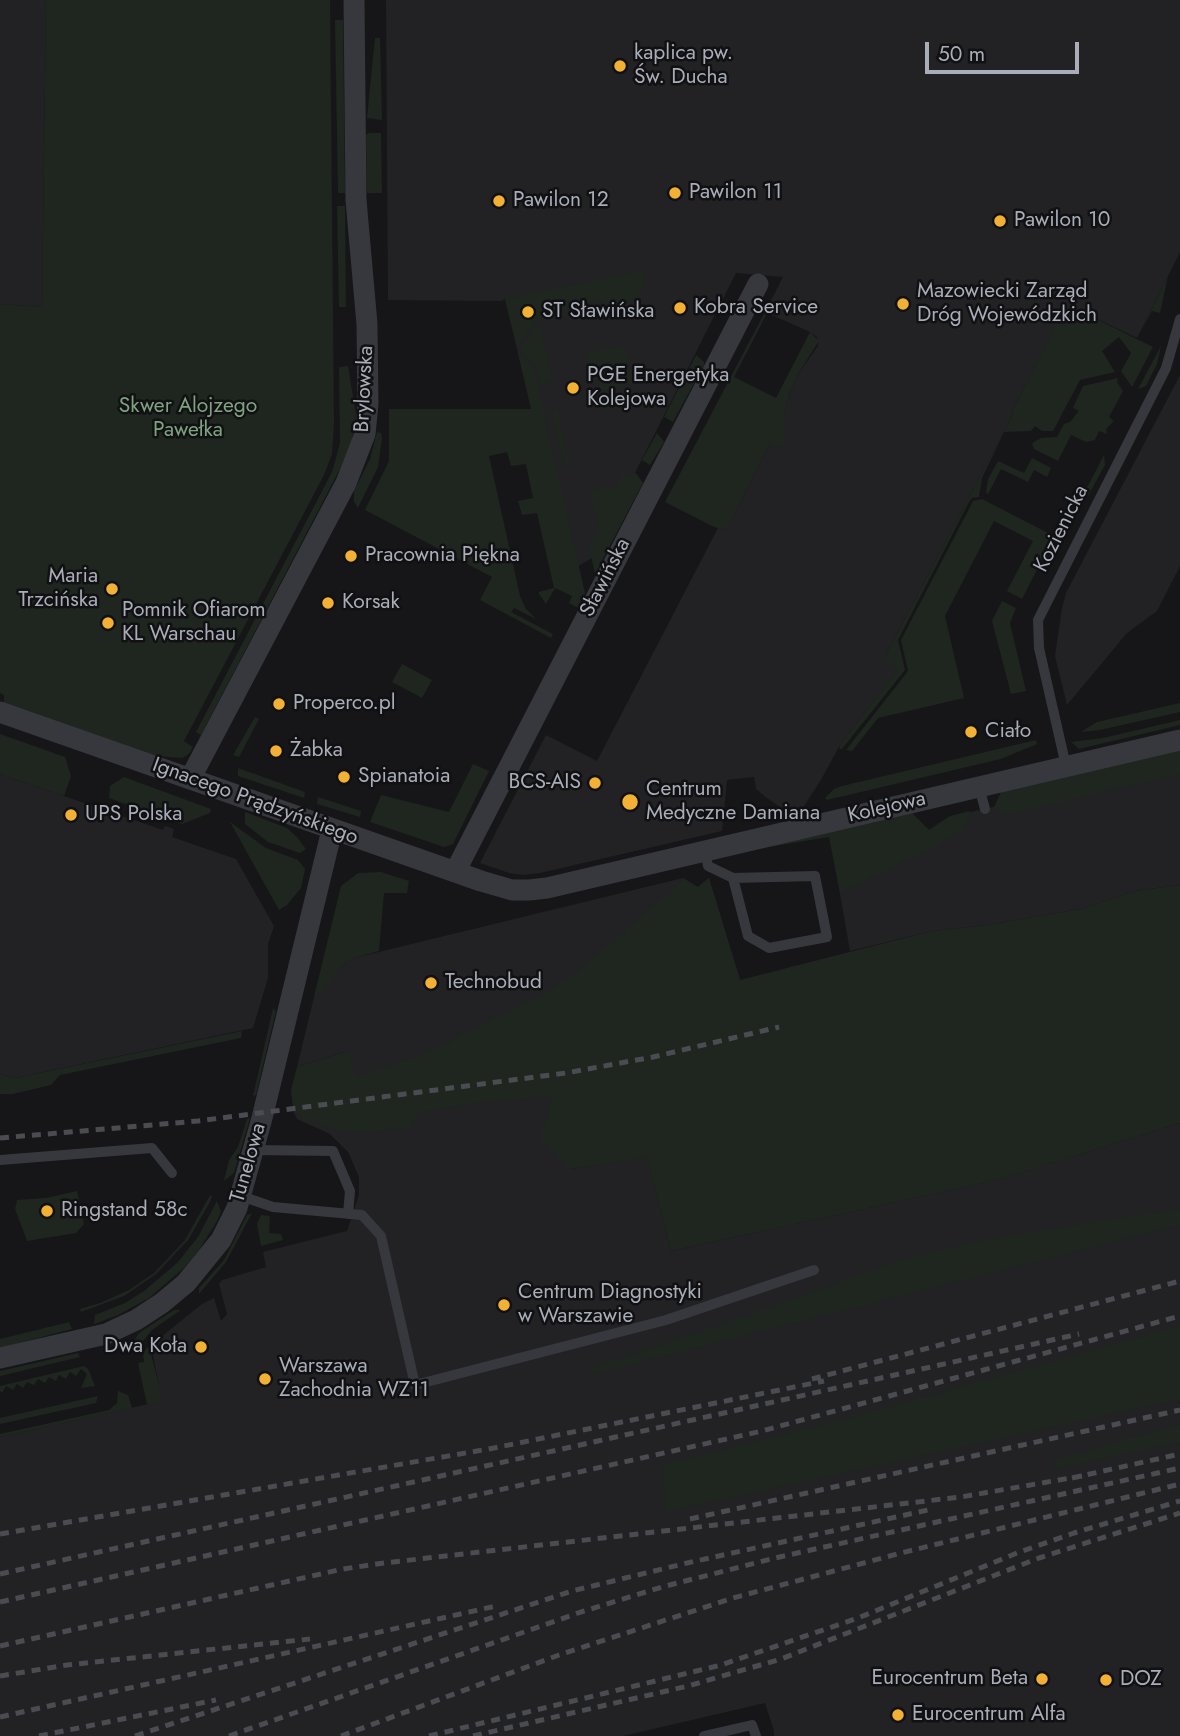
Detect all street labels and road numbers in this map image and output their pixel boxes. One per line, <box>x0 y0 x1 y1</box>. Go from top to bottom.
street label: Brylowska <box>350 345 380 433</box>
street label: Kozienicka <box>1029 481 1095 577</box>
street label: Sławińska <box>576 534 636 622</box>
street label: Ignacego Prądzyńskiego <box>149 753 361 851</box>
street label: Kolejowa <box>846 787 928 829</box>
street label: Tunelowa <box>226 1120 272 1206</box>

